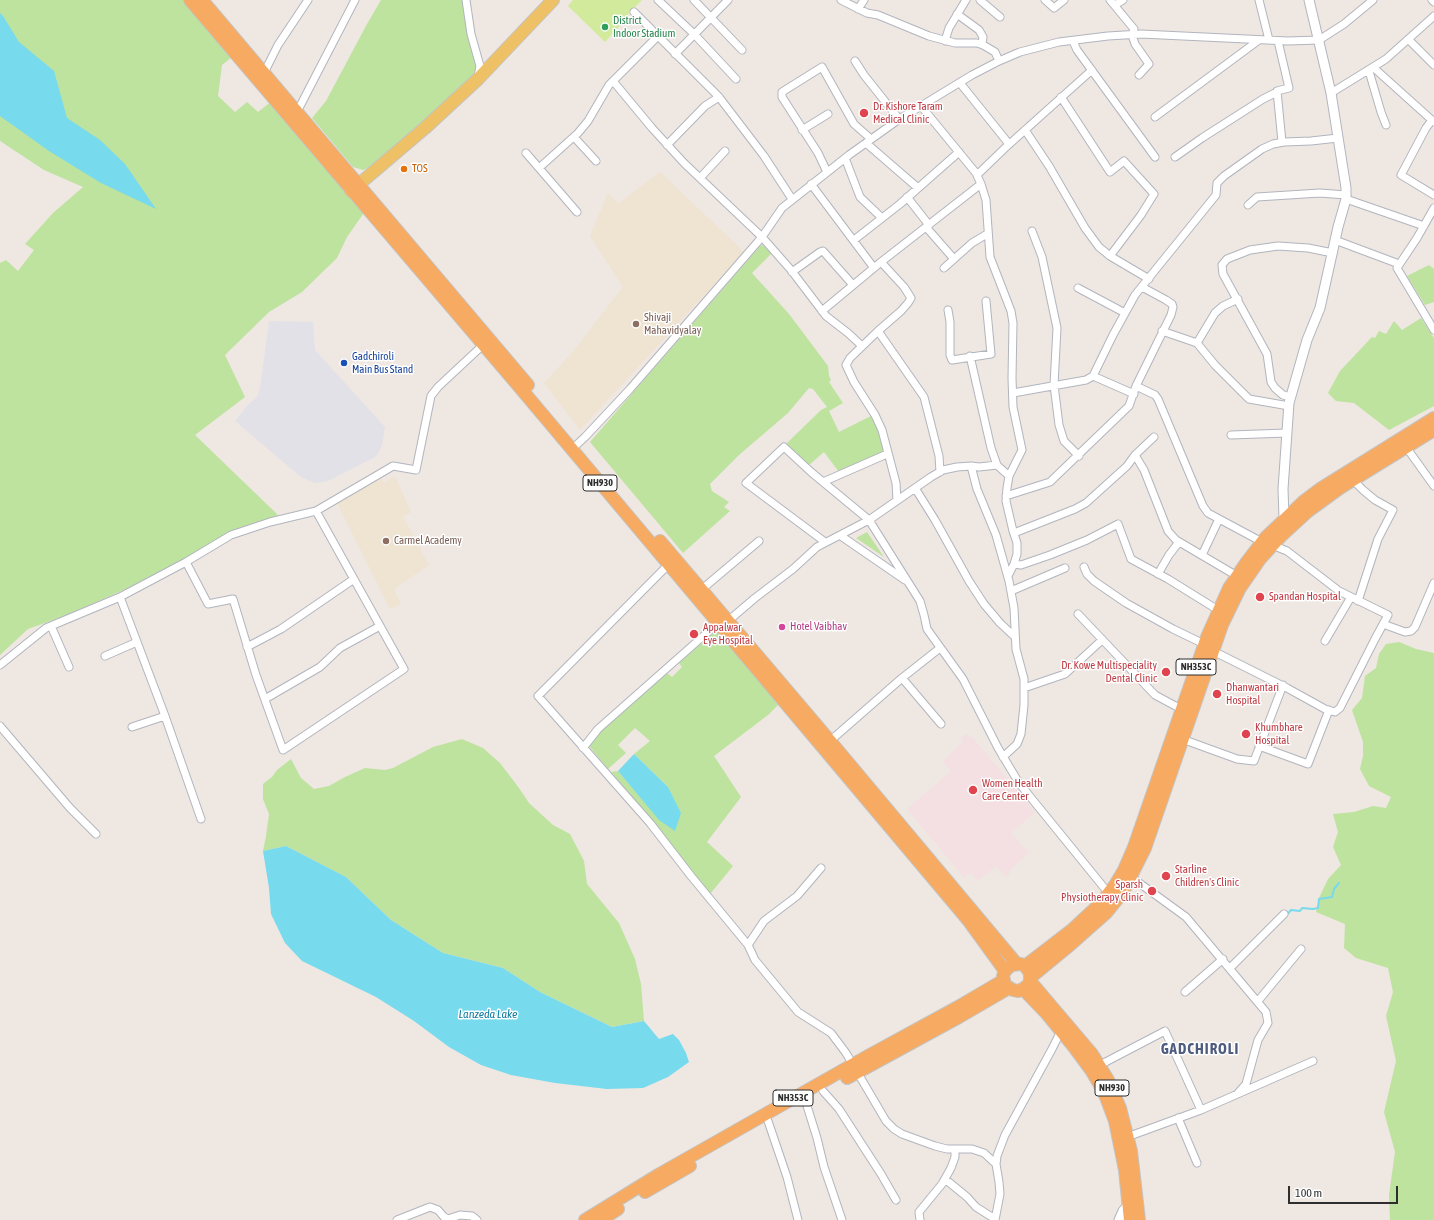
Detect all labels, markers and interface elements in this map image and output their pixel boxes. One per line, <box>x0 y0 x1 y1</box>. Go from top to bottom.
place label: District Indoor Stadium <box>613 14 675 40</box>
marker: District Indoor Stadium <box>600 22 610 32</box>
place label: Dr. Kishore Taram Medical Clinic <box>873 100 943 126</box>
marker: Dr. Kishore Taram Medical Clinic <box>858 107 870 119</box>
place label: TOS <box>412 162 428 176</box>
marker: TOS <box>399 164 409 174</box>
place label: Shivaji Mahavidyalay <box>644 311 701 337</box>
marker: Shivaji Mahavidyalay <box>631 319 641 329</box>
place label: Gadchiroli Main Bus Stand <box>352 350 413 376</box>
marker: Gadchiroli Main Bus Stand <box>339 358 349 368</box>
road number: NH930 <box>583 475 617 491</box>
place label: Carmel Academy <box>394 534 462 548</box>
marker: Carmel Academy <box>381 536 391 546</box>
place label: Spandan Hospital <box>1269 590 1341 604</box>
marker: Spandan Hospital <box>1254 591 1266 603</box>
place label: Hotel Vaibhav <box>790 620 847 634</box>
place label: Appalwar Eye Hospital <box>703 621 753 647</box>
marker: Hotel Vaibhav <box>777 622 787 632</box>
marker: Appalwar Eye Hospital <box>688 628 700 640</box>
place label: Dr. Kowe Multispeciality Dental Clinic <box>1061 659 1157 685</box>
road number: NH353C <box>1176 659 1216 675</box>
marker: Dr. Kowe Multispeciality Dental Clinic <box>1160 666 1172 678</box>
place label: Dhanwantari Hospital <box>1226 681 1279 707</box>
marker: Dhanwantari Hospital <box>1211 688 1223 700</box>
place label: Khumbhare Hospital <box>1255 721 1303 747</box>
marker: Khumbhare Hospital <box>1240 728 1252 740</box>
place label: Women Health Care Center <box>982 777 1042 803</box>
marker: Women Health Care Center <box>967 784 979 796</box>
place label: Starline Children's Clinic <box>1175 863 1239 889</box>
marker: Starline Children's Clinic <box>1160 870 1172 882</box>
place label: Sparsh Physiotherapy Clinic <box>1061 878 1143 904</box>
marker: Sparsh Physiotherapy Clinic <box>1146 885 1158 897</box>
water label: Lanzeda Lake <box>458 1007 518 1021</box>
district label: GADCHIROLI <box>1161 1040 1239 1058</box>
road number: NH930 <box>1095 1080 1129 1096</box>
road number: NH353C <box>773 1090 813 1106</box>
scale bar <box>1290 1178 1400 1204</box>
text: 100 m <box>1295 1186 1322 1200</box>

